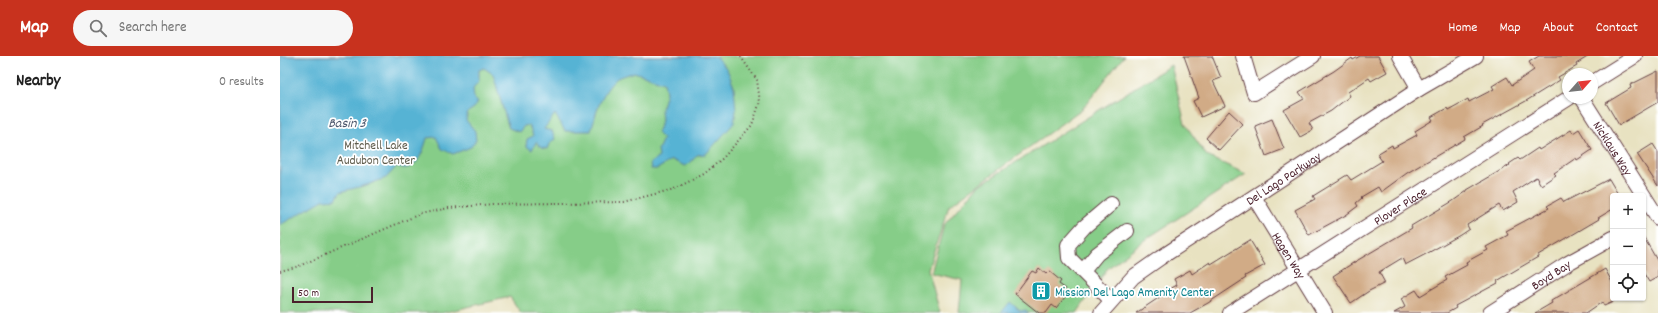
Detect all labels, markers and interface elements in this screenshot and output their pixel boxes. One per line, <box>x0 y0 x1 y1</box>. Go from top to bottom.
search box <box>73 10 353 46</box>
text: Map <box>20 15 49 42</box>
icon: search <box>87 17 109 39</box>
text: Search here <box>119 17 187 39</box>
text: Home <box>1448 18 1477 38</box>
text: Map <box>1499 18 1521 38</box>
text: About <box>1543 18 1574 38</box>
text: Contact <box>1596 18 1638 38</box>
north arrow <box>1562 68 1598 104</box>
text: Nearby <box>16 70 60 94</box>
text: 0 results <box>219 73 264 92</box>
water label: Basin 3 <box>328 114 368 134</box>
street label: Nicklaus Way <box>1587 118 1636 181</box>
park label: Mitchell Lake Audubon Center <box>337 137 415 171</box>
street label: Del Lago Parkway <box>1243 148 1326 211</box>
street label: Plover Place <box>1371 183 1432 232</box>
map controls <box>1610 193 1646 301</box>
button: + <box>1610 193 1646 229</box>
street label: Hagen Way <box>1266 229 1309 284</box>
button: − <box>1610 229 1646 265</box>
street label: Boyd Bay <box>1528 256 1576 296</box>
button: locate <box>1610 265 1646 301</box>
building icon: Mission Del Lago Amenity Center <box>1030 280 1052 302</box>
place label: Mission Del Lago Amenity Center <box>1055 284 1214 303</box>
scale bar <box>292 285 373 304</box>
text: 50 m <box>298 286 319 302</box>

